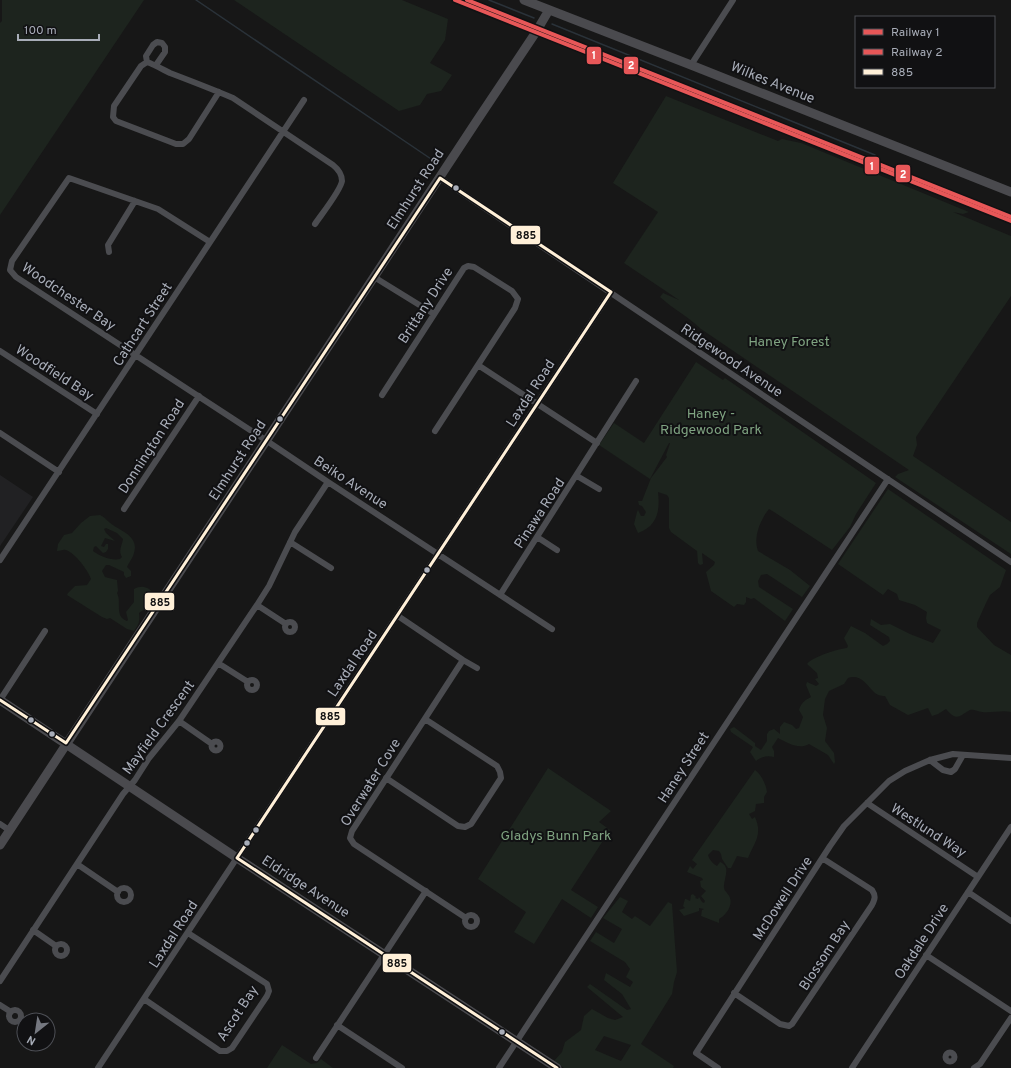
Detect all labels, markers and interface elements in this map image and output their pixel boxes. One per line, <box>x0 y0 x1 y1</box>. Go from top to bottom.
scale bar <box>18 16 99 42</box>
legend <box>855 16 995 88</box>
text: 100 m <box>24 23 57 39</box>
text: Railway 1 <box>891 25 940 41</box>
text: Railway 2 <box>891 45 943 61</box>
line badge: 1 <box>586 46 602 65</box>
text: 1 <box>592 49 596 63</box>
line badge: 2 <box>623 56 639 75</box>
text: 2 <box>628 59 634 73</box>
street label: Wilkes Avenue <box>728 59 817 108</box>
text: 885 <box>891 65 913 81</box>
street label: Elmhurst Road <box>384 146 449 233</box>
line badge: 1 <box>864 156 880 175</box>
text: 1 <box>870 160 874 174</box>
line badge: 2 <box>895 164 911 183</box>
text: 2 <box>900 168 906 182</box>
unlabelled marker <box>451 183 461 193</box>
line badge: 885 <box>510 225 541 245</box>
text: 885 <box>516 229 537 243</box>
street label: Woodchester Bay <box>18 259 118 335</box>
street label: Brittany Drive <box>395 264 457 347</box>
street label: Cathcart Street <box>110 280 177 370</box>
street label: Ridgewood Avenue <box>677 321 785 402</box>
park label: Haney Forest <box>748 334 830 351</box>
street label: Woodfield Bay <box>12 342 97 405</box>
street label: Laxdal Road <box>503 357 559 431</box>
street label: Donnington Road <box>115 396 189 497</box>
park label: Haney - Ridgewood Park <box>660 406 762 439</box>
unlabelled marker <box>275 414 285 424</box>
street label: Elmhurst Road <box>206 417 271 504</box>
street label: Beiko Avenue <box>310 453 390 513</box>
street label: Pinawa Road <box>511 475 569 552</box>
unlabelled marker <box>422 565 432 575</box>
line badge: 885 <box>144 592 175 611</box>
text: 885 <box>150 596 171 610</box>
street label: Laxdal Road <box>325 627 382 700</box>
street label: Mayfield Crescent <box>119 678 199 778</box>
line badge: 885 <box>315 707 346 726</box>
text: 885 <box>320 710 341 724</box>
unlabelled marker <box>26 715 36 725</box>
unlabelled marker <box>47 729 57 739</box>
street label: Haney Street <box>655 729 714 807</box>
street label: Overwater Cove <box>337 736 405 830</box>
street label: Westlund Way <box>887 800 969 862</box>
unlabelled marker <box>251 825 261 835</box>
park label: Gladys Bunn Park <box>500 828 612 845</box>
unlabelled marker <box>242 838 252 848</box>
street label: Eldridge Avenue <box>258 852 352 922</box>
street label: McDowell Drive <box>750 854 817 944</box>
street label: Laxdal Road <box>146 898 202 972</box>
street label: Oakdale Drive <box>891 901 953 983</box>
street label: Blossom Bay <box>796 917 854 994</box>
line badge: 885 <box>382 953 412 973</box>
text: 885 <box>387 957 408 971</box>
street label: Ascot Bay <box>214 983 263 1045</box>
north arrow <box>16 1012 56 1052</box>
unlabelled marker <box>497 1027 507 1037</box>
text: N <box>25 1032 38 1048</box>

